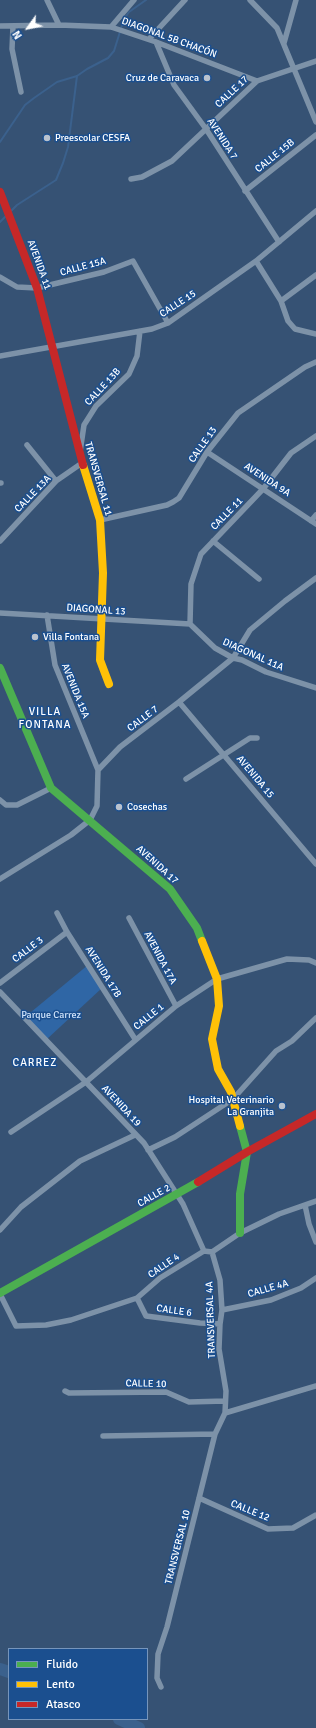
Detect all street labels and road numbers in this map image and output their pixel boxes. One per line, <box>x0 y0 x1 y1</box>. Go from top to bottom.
street label: DIAGONAL 5B CHACÓN <box>120 15 218 61</box>
street label: CALLE 17 <box>213 74 251 110</box>
street label: AVENIDA 7 <box>204 116 240 162</box>
street label: CALLE 15B <box>253 137 297 175</box>
street label: AVENIDA 11 <box>24 238 54 292</box>
street label: CALLE 15A <box>59 255 107 279</box>
street label: CALLE 15 <box>158 288 198 320</box>
street label: CALLE 13B <box>83 366 123 408</box>
street label: CALLE 13 <box>186 425 220 465</box>
street label: TRANSVERSAL 11 <box>82 441 114 517</box>
street label: AVENIDA 9A <box>242 461 292 499</box>
street label: CALLE 13A <box>12 473 54 515</box>
street label: CALLE 11 <box>208 495 246 533</box>
street label: DIAGONAL 13 <box>66 602 126 618</box>
street label: DIAGONAL 11A <box>221 636 285 674</box>
street label: AVENIDA 15A <box>59 662 91 720</box>
street label: CALLE 7 <box>125 703 161 735</box>
street label: AVENIDA 15 <box>234 753 276 801</box>
street label: AVENIDA 17 <box>134 843 180 887</box>
street label: AVENIDA 17A <box>141 929 179 987</box>
street label: CALLE 3 <box>10 934 46 966</box>
street label: AVENIDA 17B <box>82 944 124 1000</box>
street label: CALLE 1 <box>131 1001 167 1033</box>
street label: AVENIDA 19 <box>99 1083 143 1129</box>
street label: CALLE 2 <box>136 1182 172 1210</box>
street label: CALLE 4 <box>146 1251 182 1281</box>
street label: CALLE 4A <box>246 1277 290 1301</box>
street label: TRANSVERSAL 4A <box>204 1281 218 1359</box>
street label: CALLE 6 <box>156 1303 192 1319</box>
street label: CALLE 10 <box>125 1378 167 1390</box>
street label: CALLE 12 <box>229 1498 271 1524</box>
street label: TRANSVERSAL 10 <box>163 1509 193 1585</box>

